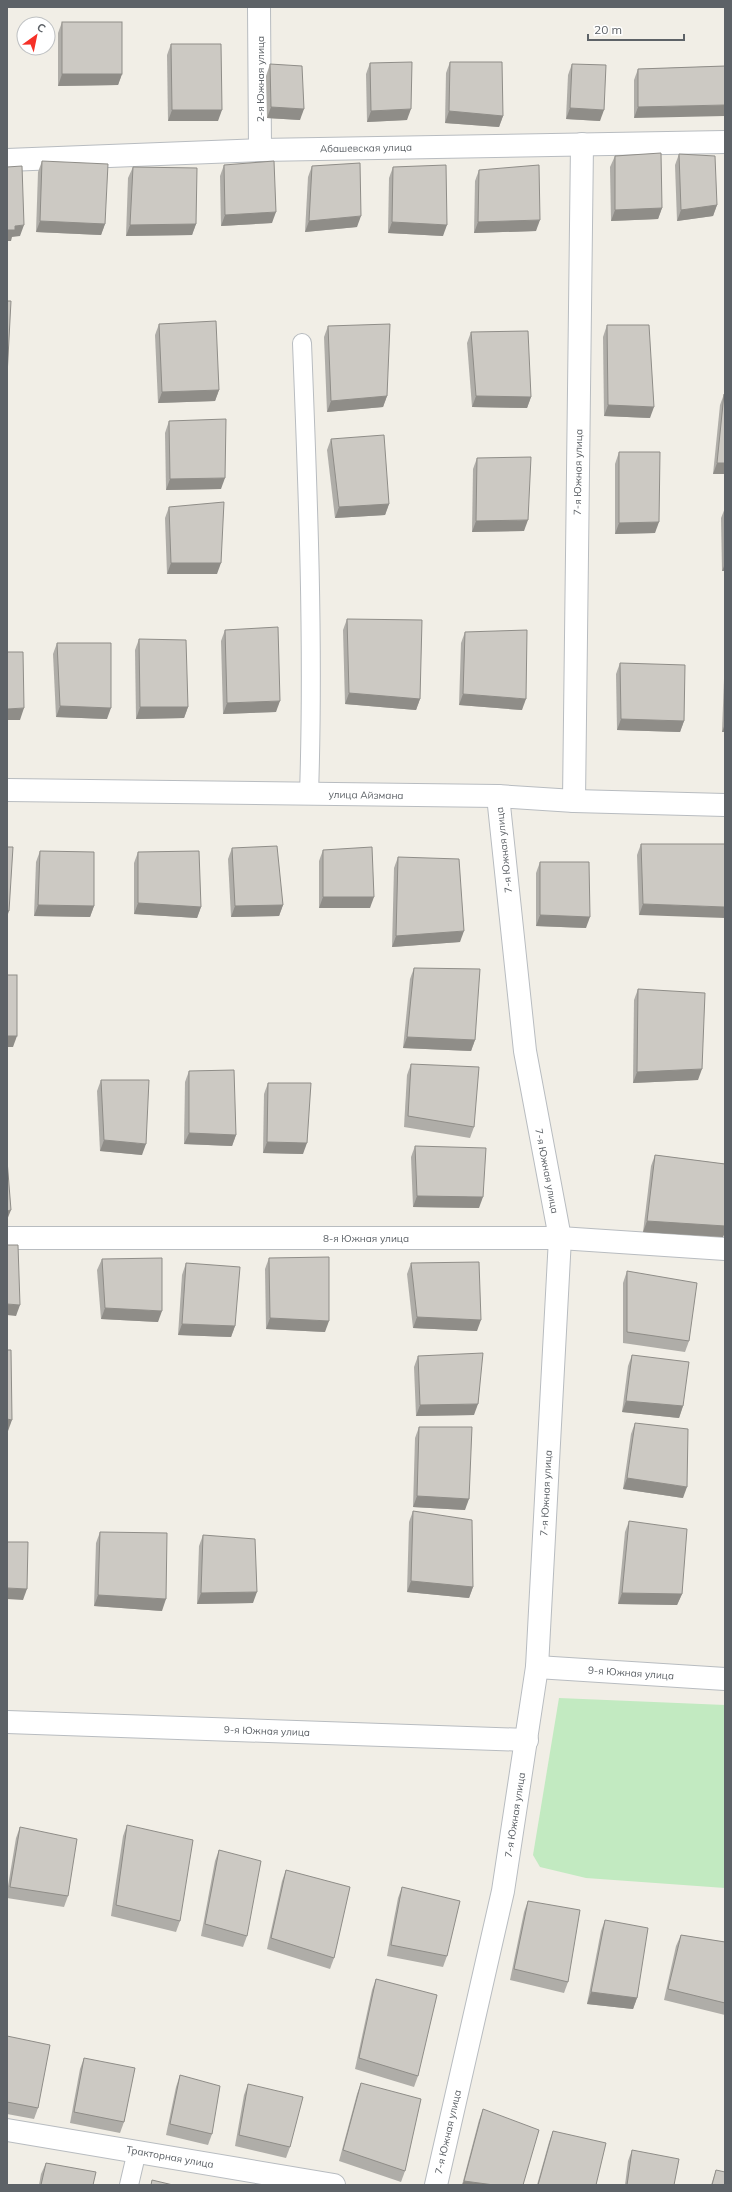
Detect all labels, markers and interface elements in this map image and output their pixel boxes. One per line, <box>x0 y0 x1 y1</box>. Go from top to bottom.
north arrow <box>16 16 56 56</box>
scale bar <box>588 16 684 42</box>
text: С <box>34 20 49 36</box>
text: 20 m <box>594 22 622 37</box>
street label: 2-я Южная улица <box>254 36 267 122</box>
street label: Абашевская улица <box>320 141 412 155</box>
street label: 7-я Южная улица <box>571 429 585 515</box>
street label: улица Айзмана <box>328 788 404 802</box>
street label: 7-я Южная улица <box>493 806 515 894</box>
street label: 7-я Южная улица <box>532 1127 562 1215</box>
street label: 8-я Южная улица <box>323 1232 409 1245</box>
street label: 7-я Южная улица <box>537 1450 555 1536</box>
street label: 9-я Южная улица <box>588 1664 674 1682</box>
street label: 9-я Южная улица <box>224 1723 310 1739</box>
street label: 7-я Южная улица <box>502 1771 528 1859</box>
street label: 7-я Южная улица <box>432 2089 464 2175</box>
street label: Тракторная улица <box>125 2143 215 2171</box>

